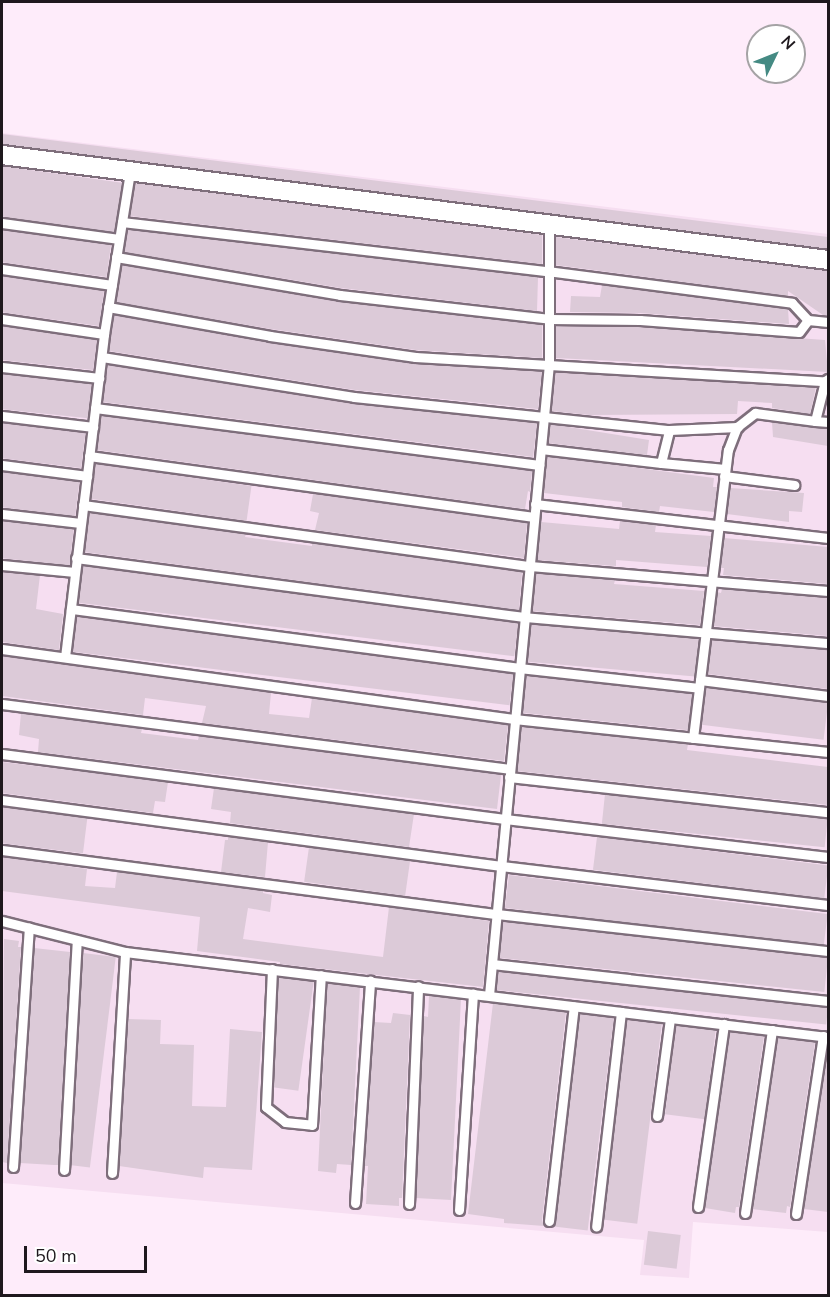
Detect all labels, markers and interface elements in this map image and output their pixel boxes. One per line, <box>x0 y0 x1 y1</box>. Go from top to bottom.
north arrow <box>746 24 806 84</box>
text: N <box>776 31 800 55</box>
scale bar <box>27 1234 150 1272</box>
text: 50 m <box>35 1244 77 1268</box>

